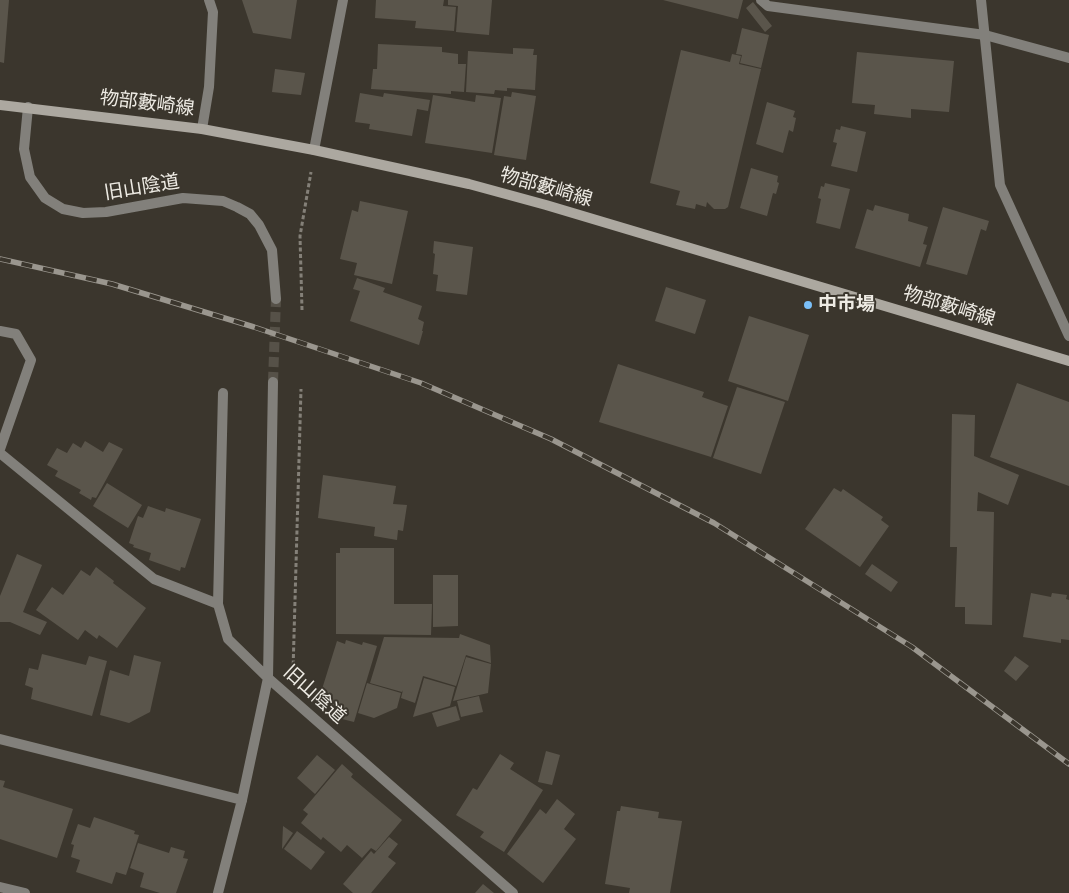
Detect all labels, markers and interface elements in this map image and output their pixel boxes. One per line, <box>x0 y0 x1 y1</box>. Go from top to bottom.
street label: 物部藪崎線 <box>98 87 196 121</box>
street label: 物部藪崎線 <box>497 164 595 212</box>
street label: 旧山陰道 <box>103 171 181 205</box>
street label: 物部藪崎線 <box>900 282 998 332</box>
place label: 中市場 <box>818 294 875 316</box>
marker: 中市場 <box>802 299 814 311</box>
street label: 旧山陰道 <box>278 661 350 729</box>

